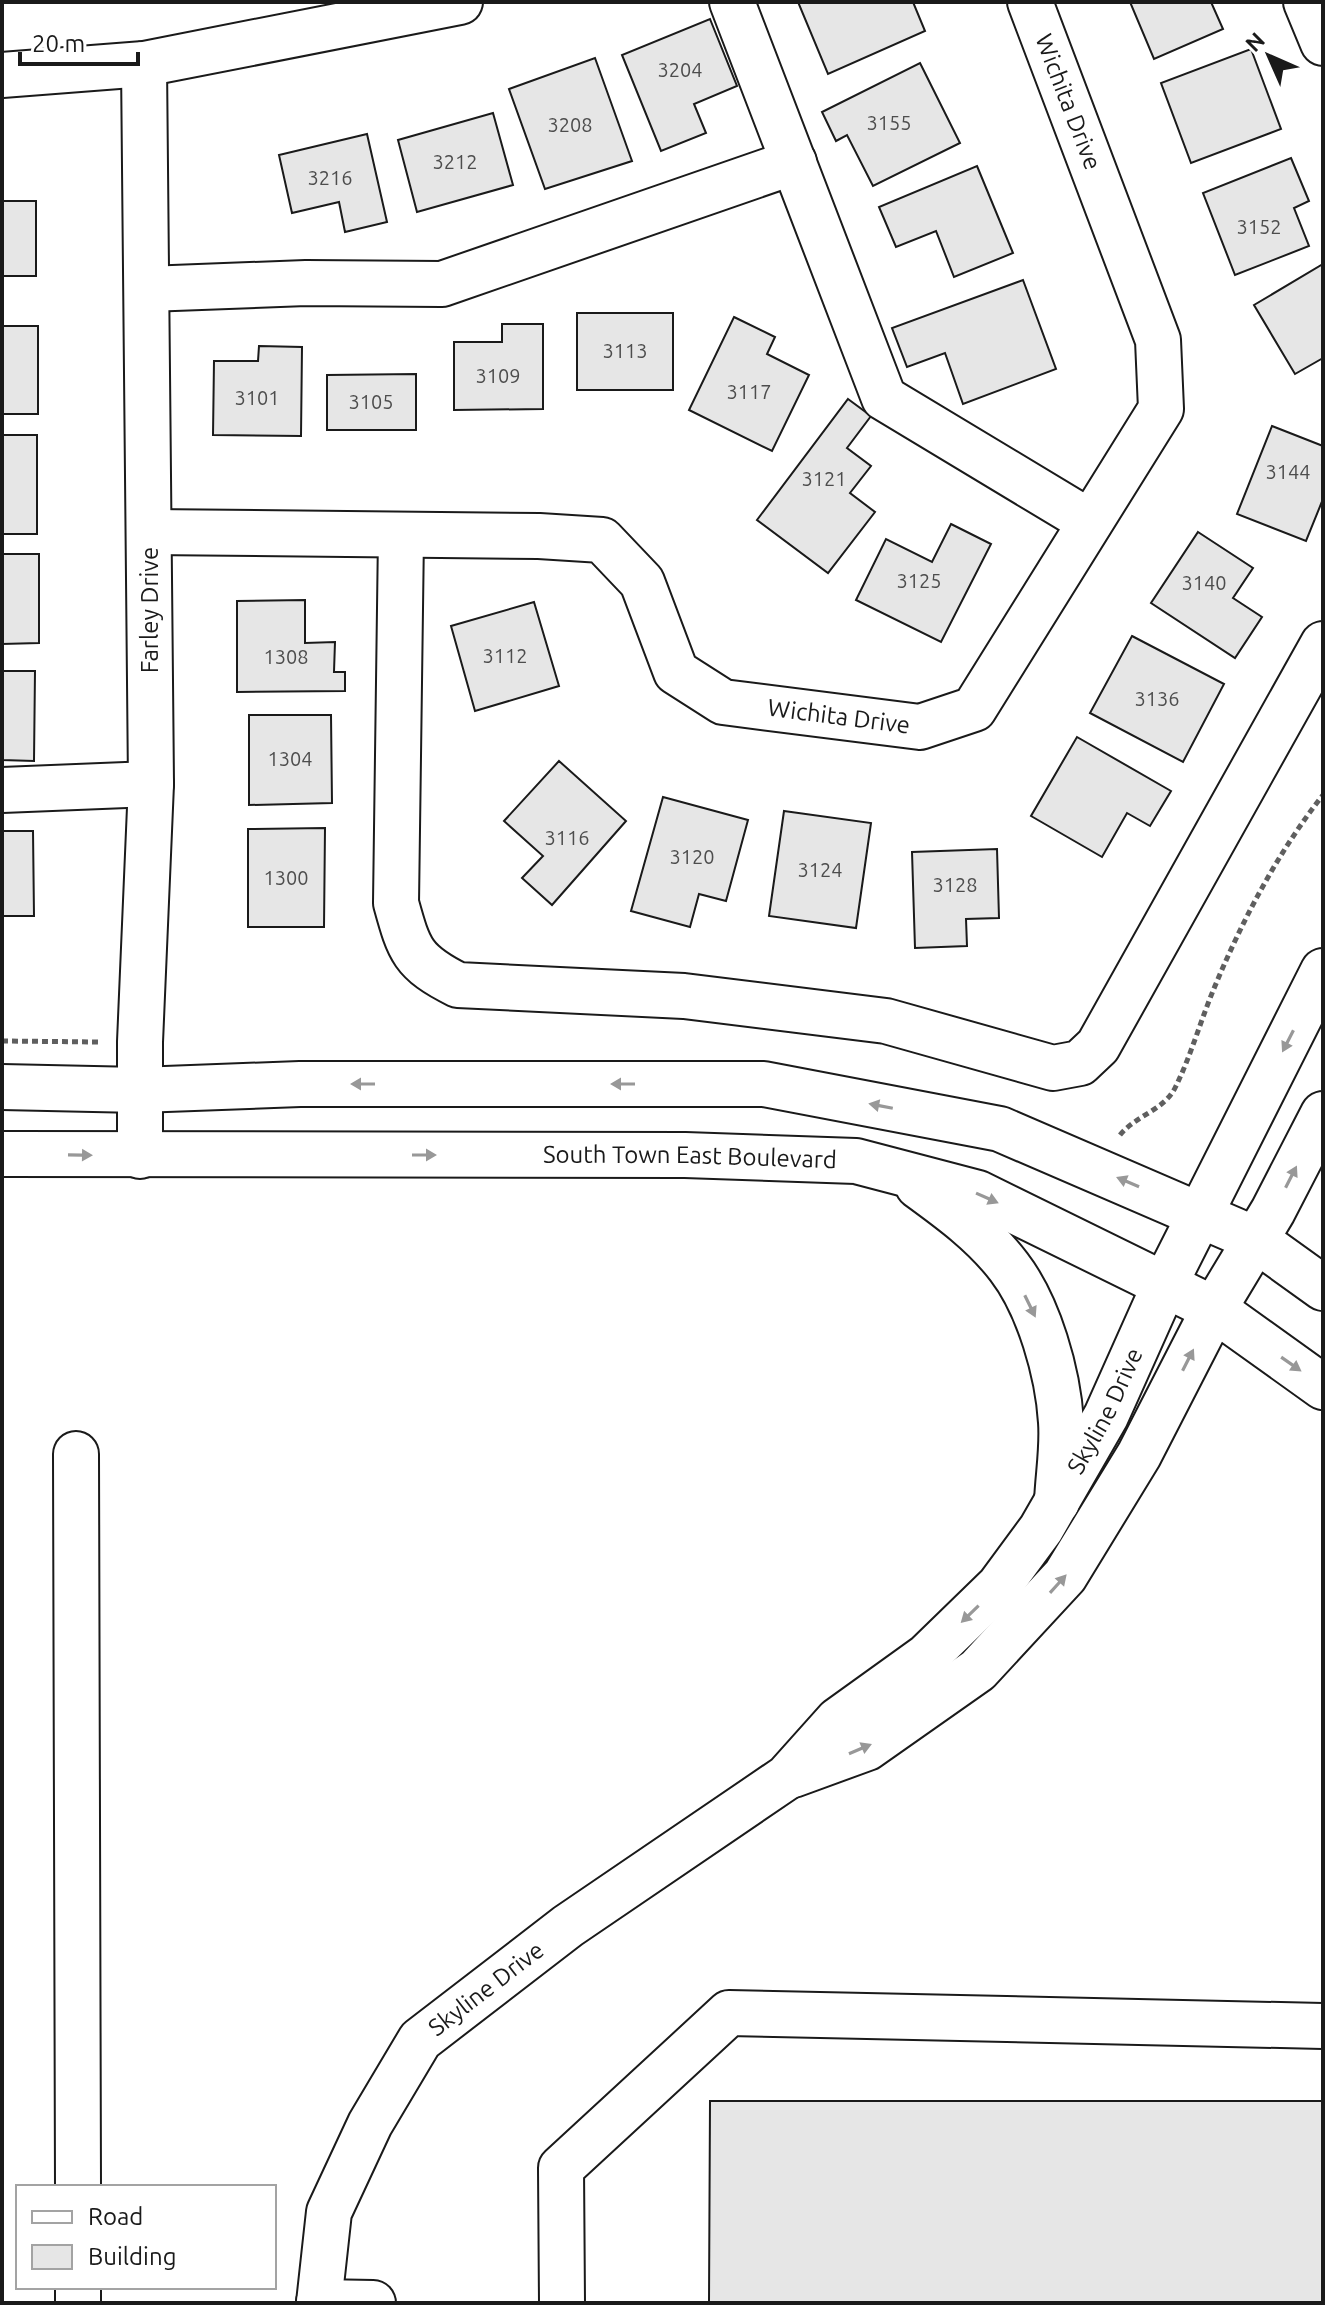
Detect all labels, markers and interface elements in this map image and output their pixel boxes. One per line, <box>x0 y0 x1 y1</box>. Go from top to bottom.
scale bar <box>20 16 138 66</box>
north arrow <box>1229 16 1309 96</box>
text: N <box>1240 27 1269 56</box>
text: 20 m <box>32 30 85 57</box>
street label: Wichita Drive <box>1030 30 1107 173</box>
house number: 3204 <box>657 58 703 81</box>
house number: 3155 <box>866 111 912 134</box>
house number: 3208 <box>547 113 593 136</box>
house number: 3212 <box>432 150 478 173</box>
house number: 3216 <box>307 166 353 189</box>
house number: 3152 <box>1236 215 1282 238</box>
house number: 3113 <box>602 339 648 362</box>
house number: 3109 <box>475 364 521 387</box>
house number: 3117 <box>726 380 772 403</box>
house number: 3101 <box>234 386 280 409</box>
house number: 3105 <box>348 390 394 413</box>
house number: 3144 <box>1265 460 1311 483</box>
house number: 3121 <box>801 467 847 490</box>
street label: Farley Drive <box>136 547 163 673</box>
house number: 3125 <box>896 569 942 592</box>
house number: 3140 <box>1181 571 1227 594</box>
house number: 3112 <box>482 644 528 667</box>
house number: 1308 <box>263 645 309 668</box>
house number: 3136 <box>1134 687 1180 710</box>
street label: Wichita Drive <box>766 694 912 739</box>
house number: 1304 <box>267 747 313 770</box>
house number: 3116 <box>544 826 590 849</box>
house number: 3120 <box>669 845 715 868</box>
house number: 3124 <box>797 858 843 881</box>
house number: 1300 <box>263 866 309 889</box>
house number: 3128 <box>932 873 978 896</box>
one-way arrow <box>1281 1029 1295 1052</box>
one-way arrow <box>350 1078 375 1090</box>
one-way arrow <box>610 1078 635 1090</box>
one-way arrow <box>869 1099 894 1111</box>
street label: South Town East Boulevard <box>543 1141 837 1173</box>
one-way arrow <box>68 1149 93 1161</box>
one-way arrow <box>412 1149 437 1161</box>
one-way arrow <box>1284 1166 1297 1189</box>
one-way arrow <box>1116 1175 1140 1188</box>
one-way arrow <box>975 1191 998 1204</box>
one-way arrow <box>1023 1295 1036 1318</box>
street label: Skyline Drive <box>1062 1344 1148 1479</box>
one-way arrow <box>1181 1348 1195 1371</box>
one-way arrow <box>1281 1356 1302 1371</box>
one-way arrow <box>1048 1575 1066 1594</box>
one-way arrow <box>961 1604 980 1623</box>
one-way arrow <box>848 1743 871 1756</box>
street label: Skyline Drive <box>423 1936 549 2041</box>
legend <box>16 2185 276 2289</box>
text: Road <box>88 2203 143 2230</box>
text: Building <box>88 2243 176 2270</box>

